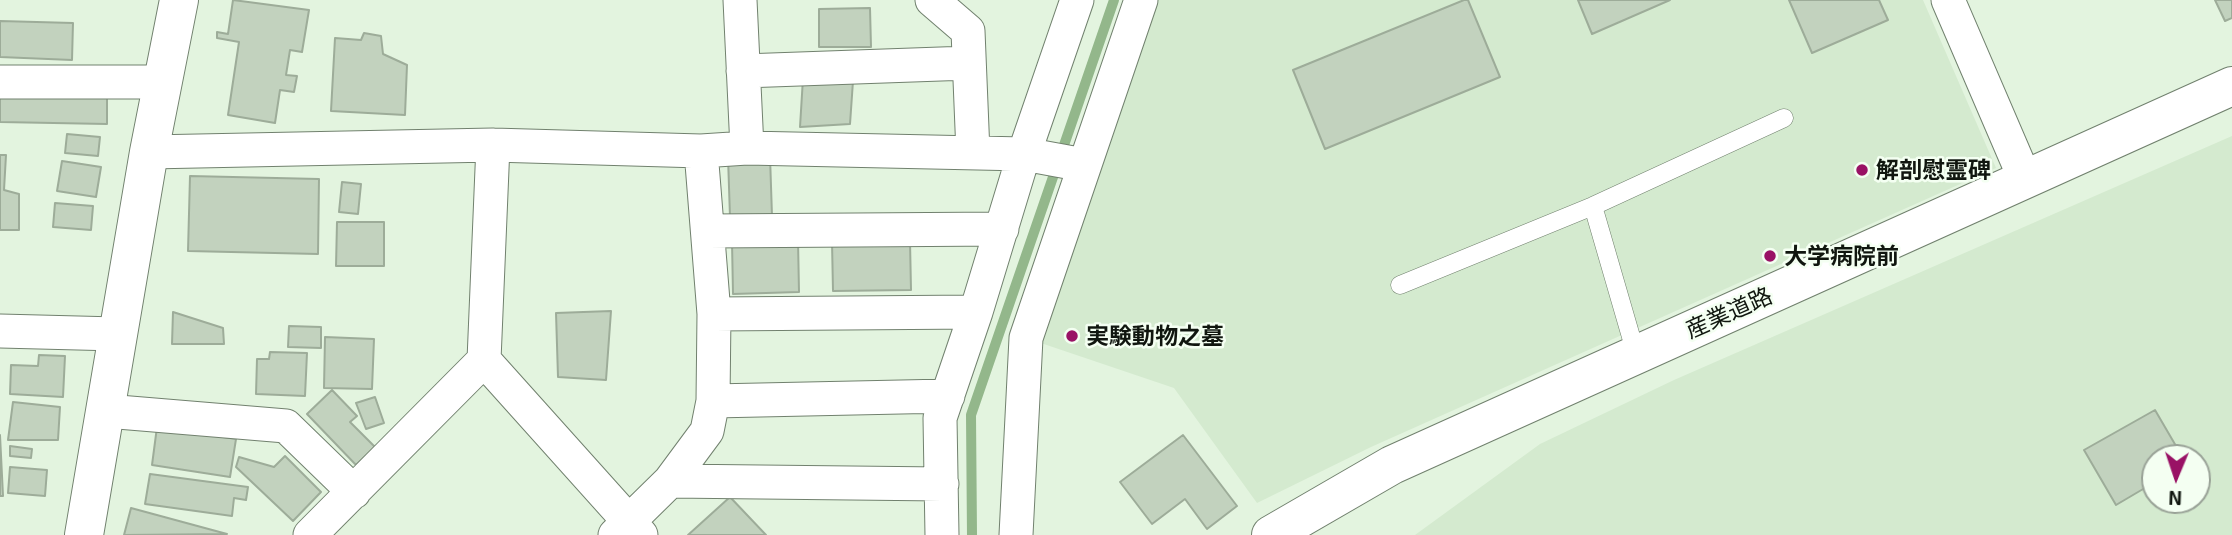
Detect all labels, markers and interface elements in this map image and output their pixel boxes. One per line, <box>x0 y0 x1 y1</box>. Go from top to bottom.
place label: 解剖慰霊碑 <box>1876 156 1991 184</box>
marker: 解剖慰霊碑 <box>1854 162 1870 178</box>
place label: 大学病院前 <box>1784 242 1899 270</box>
marker: 大学病院前 <box>1762 248 1778 264</box>
street label: 産業道路 <box>1681 282 1777 344</box>
place label: 実験動物之墓 <box>1086 322 1224 350</box>
marker: 実験動物之墓 <box>1064 328 1080 344</box>
north arrow <box>2141 444 2211 514</box>
text: N <box>2168 487 2183 510</box>

